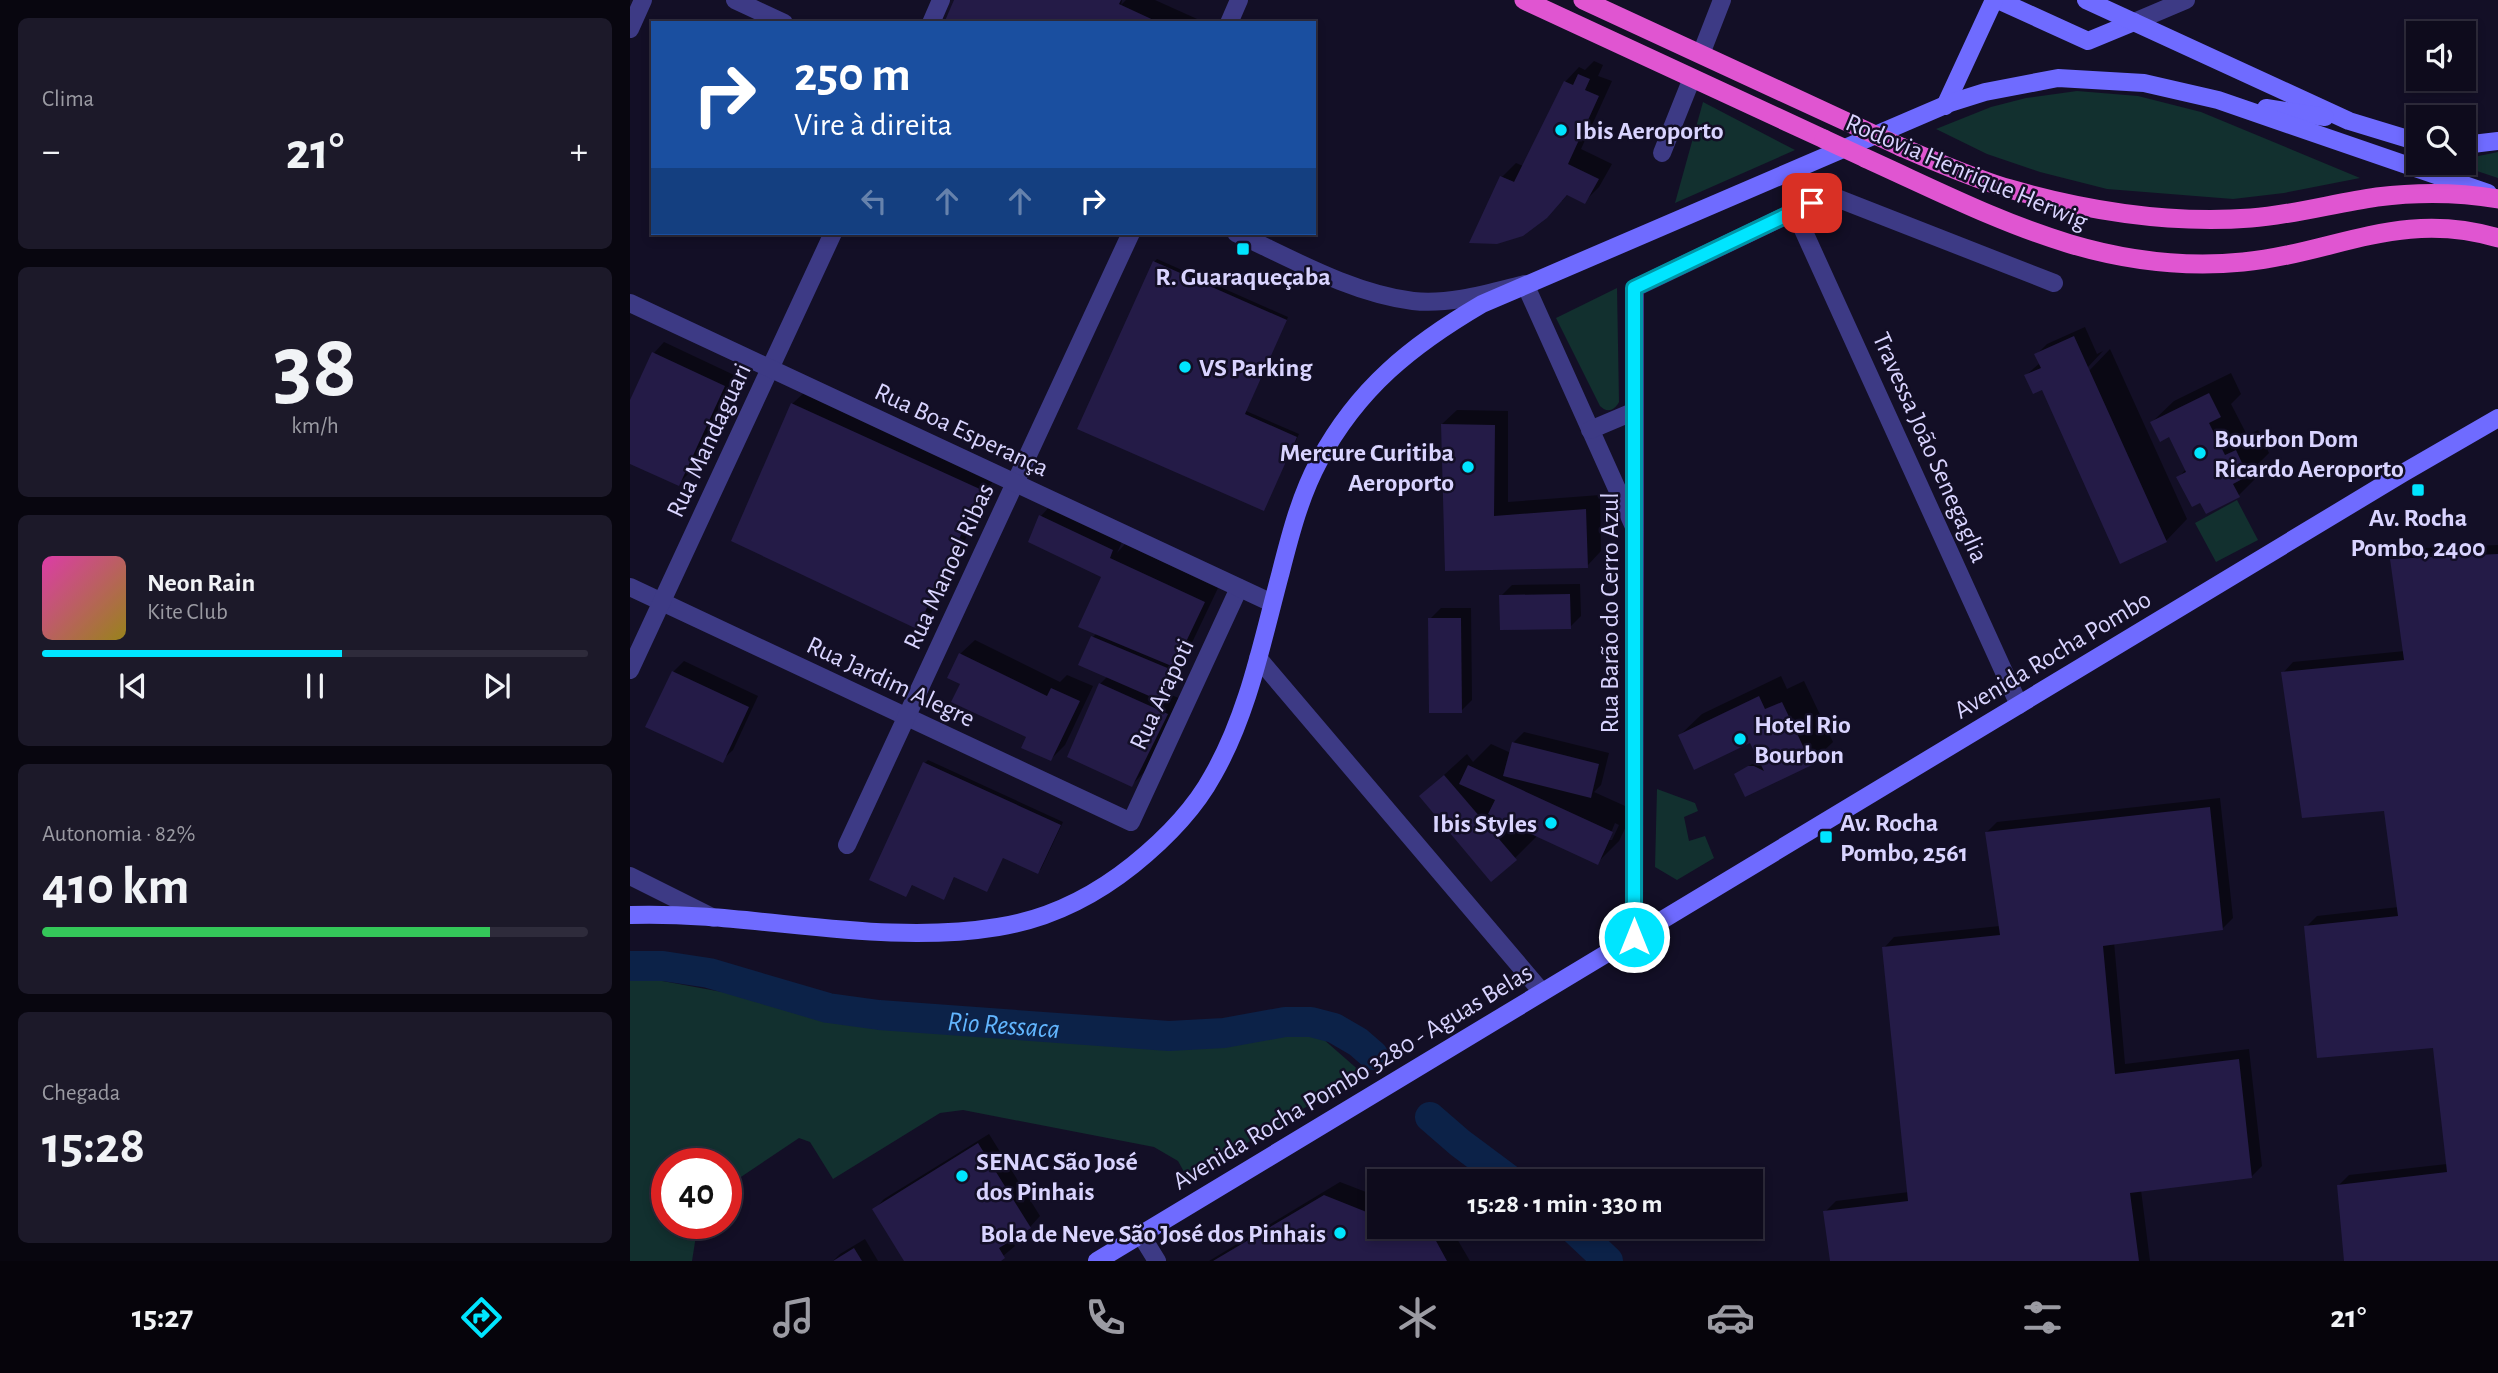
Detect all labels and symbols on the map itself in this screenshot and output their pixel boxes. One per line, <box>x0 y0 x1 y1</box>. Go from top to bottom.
street label: Rodovia Henrique Herwig <box>1842 109 2092 235</box>
place label: Ibis Aeroporto <box>1575 118 1724 144</box>
marker: Ibis Aeroporto <box>1553 122 1569 138</box>
pin <box>1782 173 1842 233</box>
marker: R. Guaraqueçaba <box>1235 241 1251 257</box>
place label: R. Guaraqueçaba <box>1155 264 1331 290</box>
street label: Travessa João Senegaglia <box>1868 328 1993 566</box>
place label: VS Parking <box>1199 355 1313 381</box>
street label: Rua Mandaguari <box>662 359 756 521</box>
marker: VS Parking <box>1177 359 1193 375</box>
street label: Rua Boa Esperança <box>871 378 1053 482</box>
place label: Bourbon Dom Ricardo Aeroporto <box>2214 426 2404 482</box>
place label: Mercure Curitiba Aeroporto <box>1280 440 1454 496</box>
marker: Bourbon Dom Ricardo Aeroporto <box>2192 445 2208 461</box>
marker: Mercure Curitiba Aeroporto <box>1460 459 1476 475</box>
street label: Rua Manoel Ribas <box>899 479 999 654</box>
marker: Av. Rocha Pombo, 2400 <box>2410 482 2426 498</box>
street label: Rua Barão do Cerro Azul <box>1597 492 1623 734</box>
place label: Av. Rocha Pombo, 2400 <box>2350 505 2486 561</box>
street label: Avenida Rocha Pombo <box>1950 586 2155 724</box>
street label: Rua Jardim Alegre <box>803 632 979 732</box>
street label: Rua Arapoti <box>1125 635 1199 754</box>
place label: Hotel Rio Bourbon <box>1754 712 1851 768</box>
marker: Hotel Rio Bourbon <box>1732 731 1748 747</box>
place label: Av. Rocha Pombo, 2561 <box>1840 810 1968 866</box>
place label: Ibis Styles <box>1432 811 1537 837</box>
marker: Ibis Styles <box>1543 815 1559 831</box>
marker: Av. Rocha Pombo, 2561 <box>1818 829 1834 845</box>
position arrow <box>1597 900 1671 974</box>
street label: Avenida Rocha Pombo 3280 - Aguas Belas <box>1168 959 1537 1195</box>
water label: Rio Ressaca <box>946 1008 1061 1044</box>
speed limit sign: 40 <box>651 1148 742 1239</box>
place label: SENAC São José dos Pinhais <box>976 1149 1138 1205</box>
marker: SENAC São José dos Pinhais <box>954 1168 970 1184</box>
place label: Bola de Neve São José dos Pinhais <box>980 1221 1326 1247</box>
marker: Bola de Neve São José dos Pinhais <box>1332 1225 1348 1241</box>

